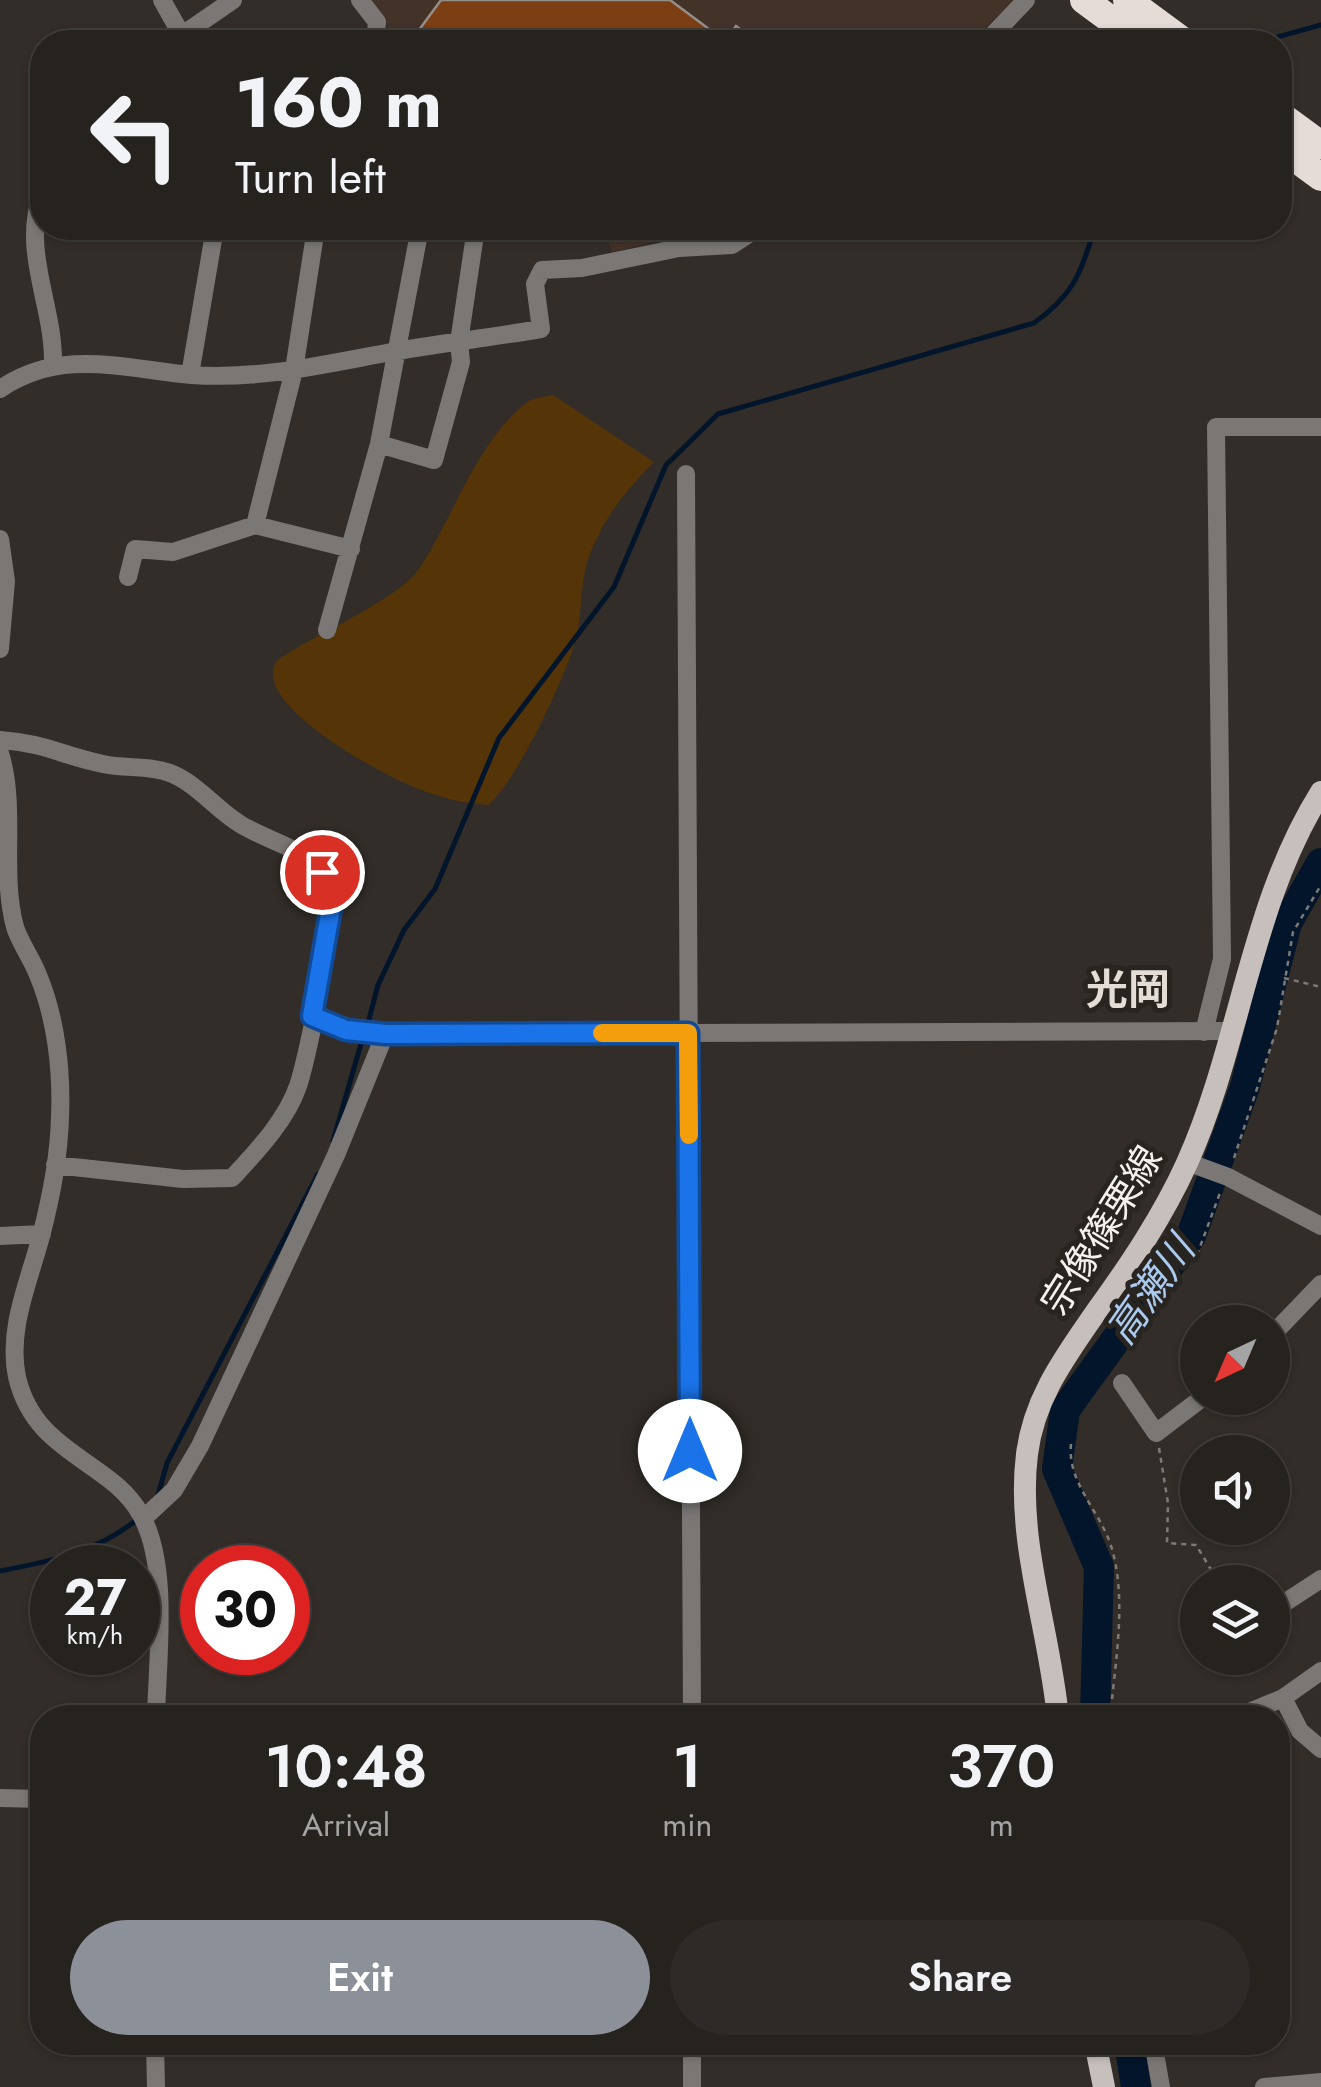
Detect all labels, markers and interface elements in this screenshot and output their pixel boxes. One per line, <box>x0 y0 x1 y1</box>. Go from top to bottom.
text: 160 m <box>235 52 442 153</box>
icon: left <box>70 70 200 200</box>
text: Turn left <box>235 145 386 210</box>
pin <box>280 830 365 915</box>
icon: arrive <box>295 845 350 900</box>
district label: 光岡 <box>1086 959 1170 1020</box>
street label: 宗像篠栗線 <box>1027 1135 1175 1325</box>
water label: 高瀬川 <box>1092 1221 1210 1356</box>
north arrow <box>1180 1305 1290 1415</box>
map controls <box>1180 1305 1290 1675</box>
position arrow <box>638 1399 742 1503</box>
button: sound <box>1180 1435 1290 1545</box>
speed limit sign: 30 <box>180 1545 310 1675</box>
text: 27 <box>64 1561 126 1634</box>
button: layers <box>1180 1565 1290 1675</box>
text: km/h <box>67 1617 123 1653</box>
text: 10:48 <box>265 1723 428 1810</box>
text: 1 <box>673 1723 702 1810</box>
text: 370 <box>947 1723 1055 1810</box>
text: Arrival <box>302 1802 390 1848</box>
text: min <box>662 1802 712 1848</box>
text: m <box>989 1802 1014 1848</box>
button: Exit <box>70 1920 650 2035</box>
button: Share <box>670 1920 1250 2035</box>

